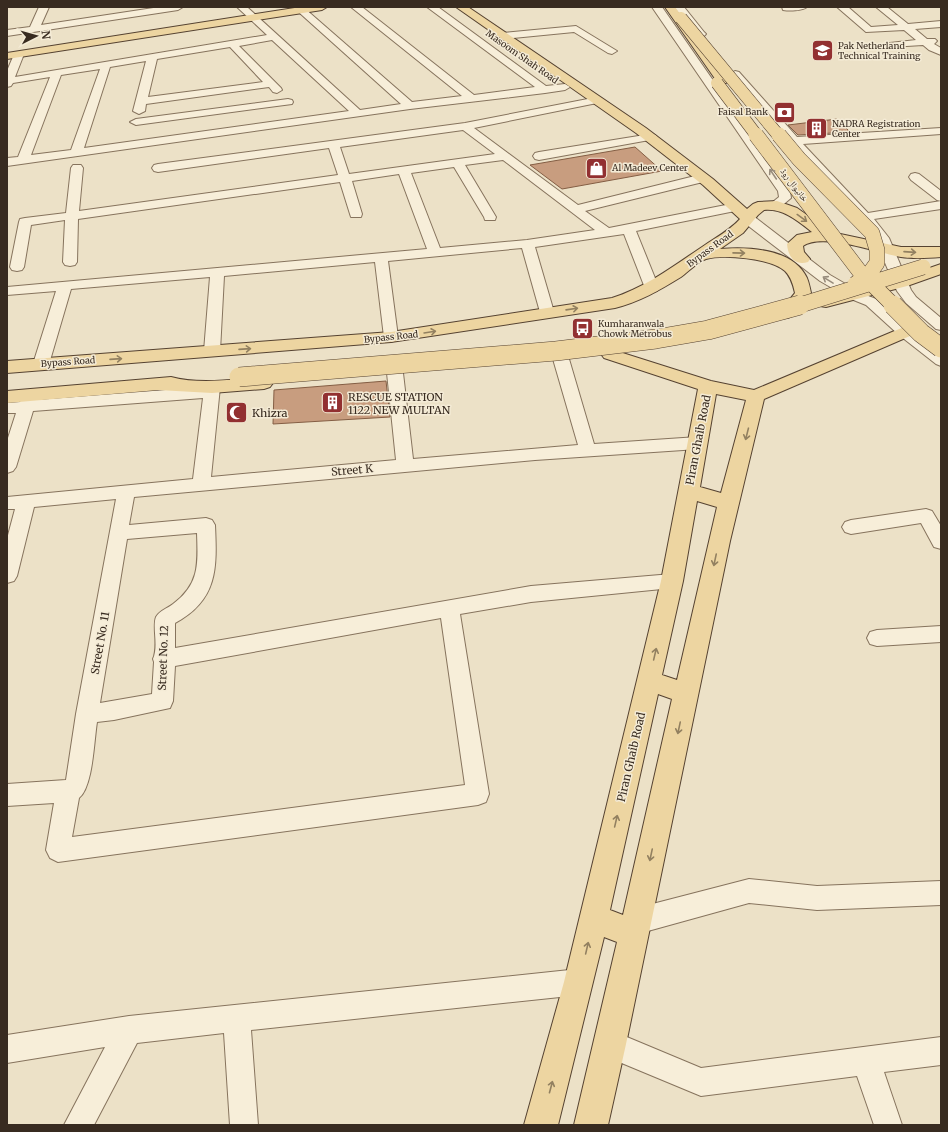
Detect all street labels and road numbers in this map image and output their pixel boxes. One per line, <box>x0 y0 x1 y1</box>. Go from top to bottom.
street label: Masoom Shah Road <box>484 27 561 86</box>
street label: خانیوال روڈ <box>778 166 811 204</box>
street label: Bypass Road <box>684 228 735 269</box>
street label: Bypass Road <box>363 328 419 345</box>
street label: Bypass Road <box>40 354 96 369</box>
street label: Piran Ghaib Road <box>682 393 714 486</box>
street label: Street K <box>330 461 374 479</box>
street label: Street No. 11 <box>88 610 112 676</box>
street label: Street No. 12 <box>155 625 171 691</box>
street label: Piran Ghaib Road <box>614 710 648 803</box>

